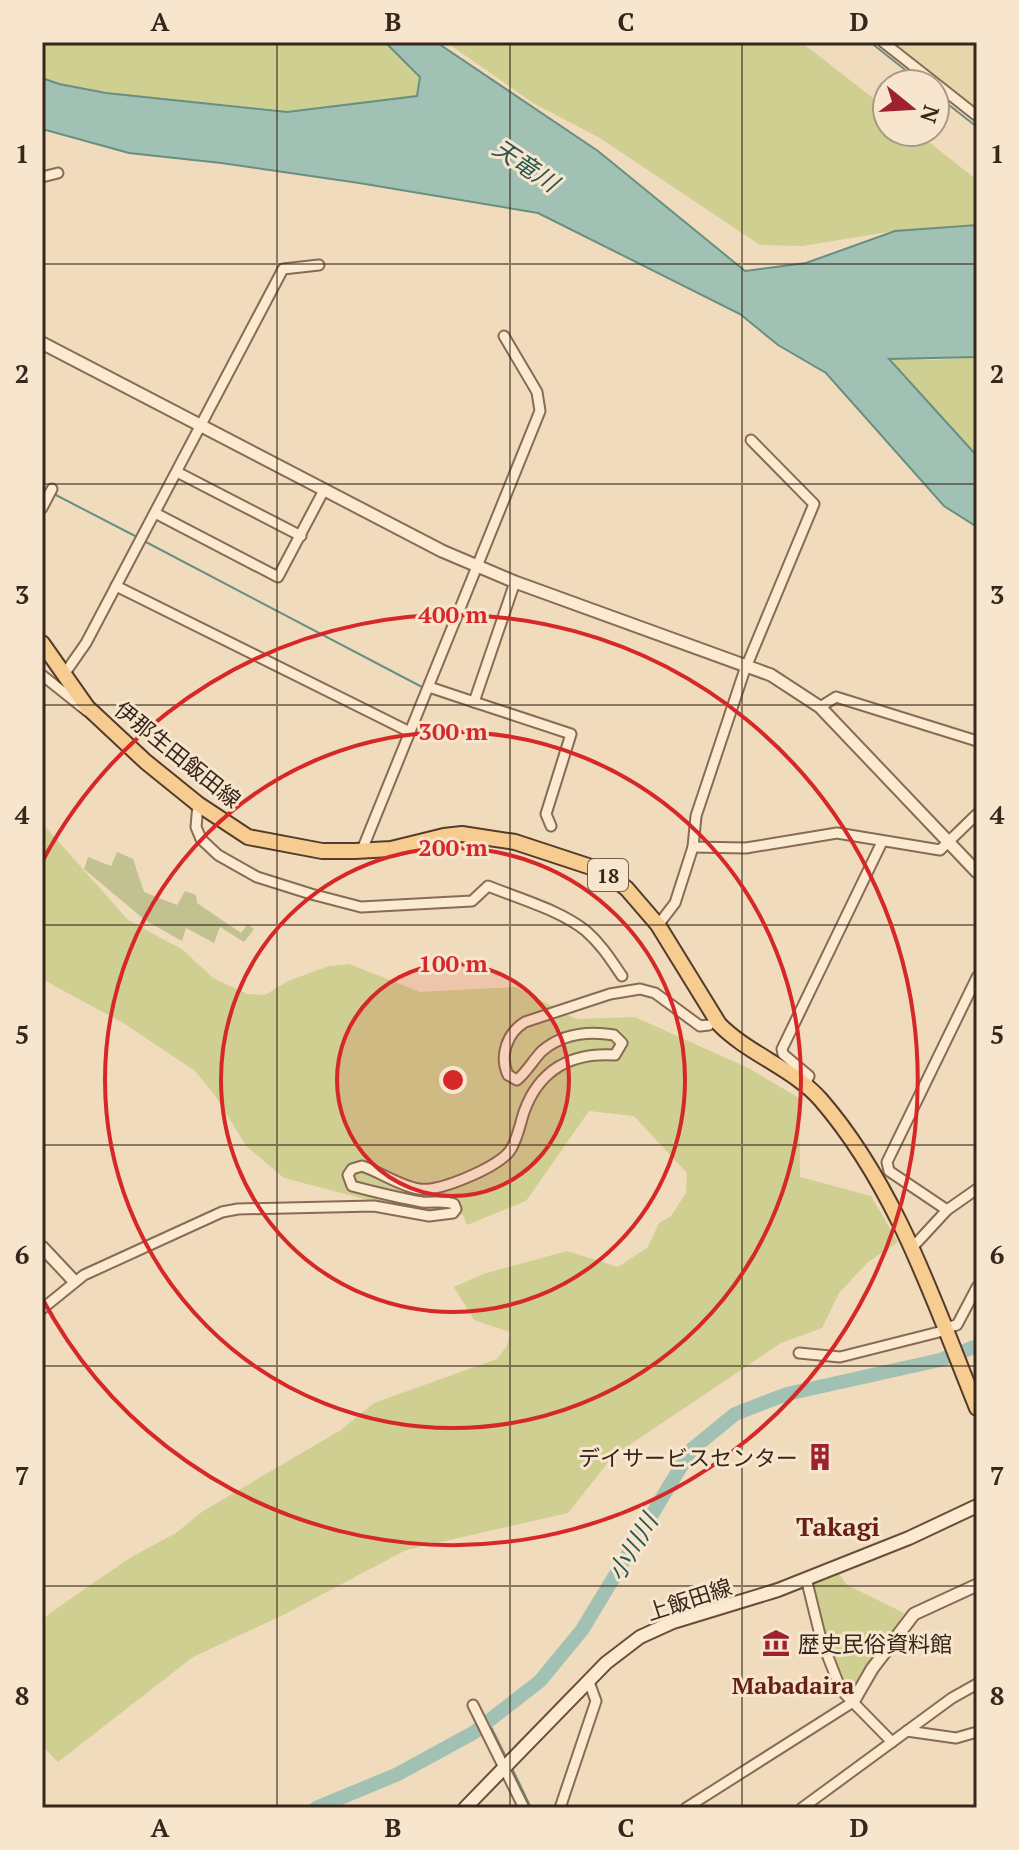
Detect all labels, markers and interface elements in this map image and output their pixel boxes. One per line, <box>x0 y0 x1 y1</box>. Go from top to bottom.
text: A <box>151 4 170 38</box>
text: B <box>385 4 401 38</box>
text: C <box>618 4 634 38</box>
text: D <box>849 4 869 38</box>
north arrow <box>871 68 951 148</box>
text: N <box>914 102 947 127</box>
water label: 天竜川 <box>487 132 567 200</box>
text: 1 <box>15 136 29 170</box>
text: 1 <box>990 136 1004 170</box>
text: 2 <box>15 356 29 390</box>
text: 2 <box>990 356 1004 390</box>
text: 3 <box>15 577 29 611</box>
text: 3 <box>990 577 1004 611</box>
text: 400 m <box>418 598 488 630</box>
street label: 伊那生田飯田線 <box>109 694 247 814</box>
text: 300 m <box>418 715 488 747</box>
text: 4 <box>15 797 30 831</box>
text: 4 <box>990 797 1005 831</box>
text: 200 m <box>418 831 488 863</box>
road number: 18 <box>588 859 628 891</box>
text: 100 m <box>418 947 488 979</box>
text: 5 <box>15 1017 29 1051</box>
text: 5 <box>990 1017 1004 1051</box>
centre of rings <box>439 1066 467 1094</box>
text: 6 <box>15 1237 29 1271</box>
text: 6 <box>990 1237 1004 1271</box>
building icon: デイサービスセンター <box>805 1442 835 1472</box>
place label: デイサービスセンター <box>578 1443 798 1472</box>
text: 7 <box>15 1458 29 1492</box>
text: 7 <box>990 1458 1004 1492</box>
water label: 小川川 <box>600 1505 666 1586</box>
district label: Takagi <box>796 1509 880 1543</box>
street label: 上飯田線 <box>643 1572 735 1626</box>
museum icon: 歴史民俗資料館 <box>761 1628 791 1658</box>
place label: 歴史民俗資料館 <box>798 1629 952 1658</box>
district label: Mabadaira <box>732 1669 855 1701</box>
text: 8 <box>15 1678 29 1712</box>
text: 8 <box>990 1678 1004 1712</box>
text: A <box>151 1810 170 1844</box>
text: B <box>385 1810 401 1844</box>
text: C <box>618 1810 634 1844</box>
text: D <box>849 1810 869 1844</box>

